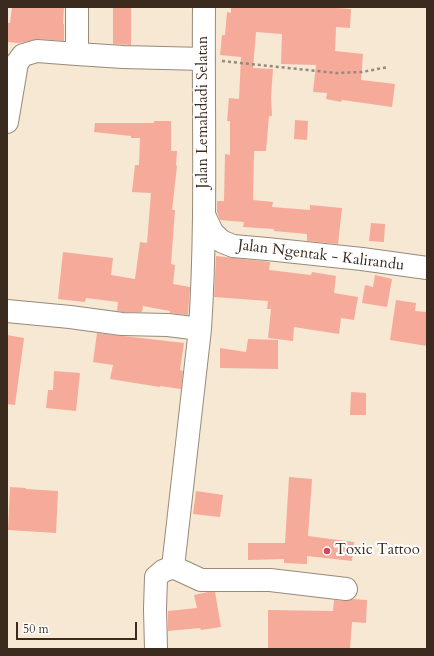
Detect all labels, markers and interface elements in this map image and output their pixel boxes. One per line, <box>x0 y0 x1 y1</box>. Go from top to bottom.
street label: Jalan Lemahdadi Selatan <box>195 36 213 188</box>
street label: Jalan Ngentak - Kalirandu <box>237 237 405 275</box>
place label: Toxic Tattoo <box>335 542 420 560</box>
marker: Toxic Tattoo <box>322 546 332 556</box>
scale bar <box>18 614 139 640</box>
text: 50 m <box>23 621 49 637</box>

